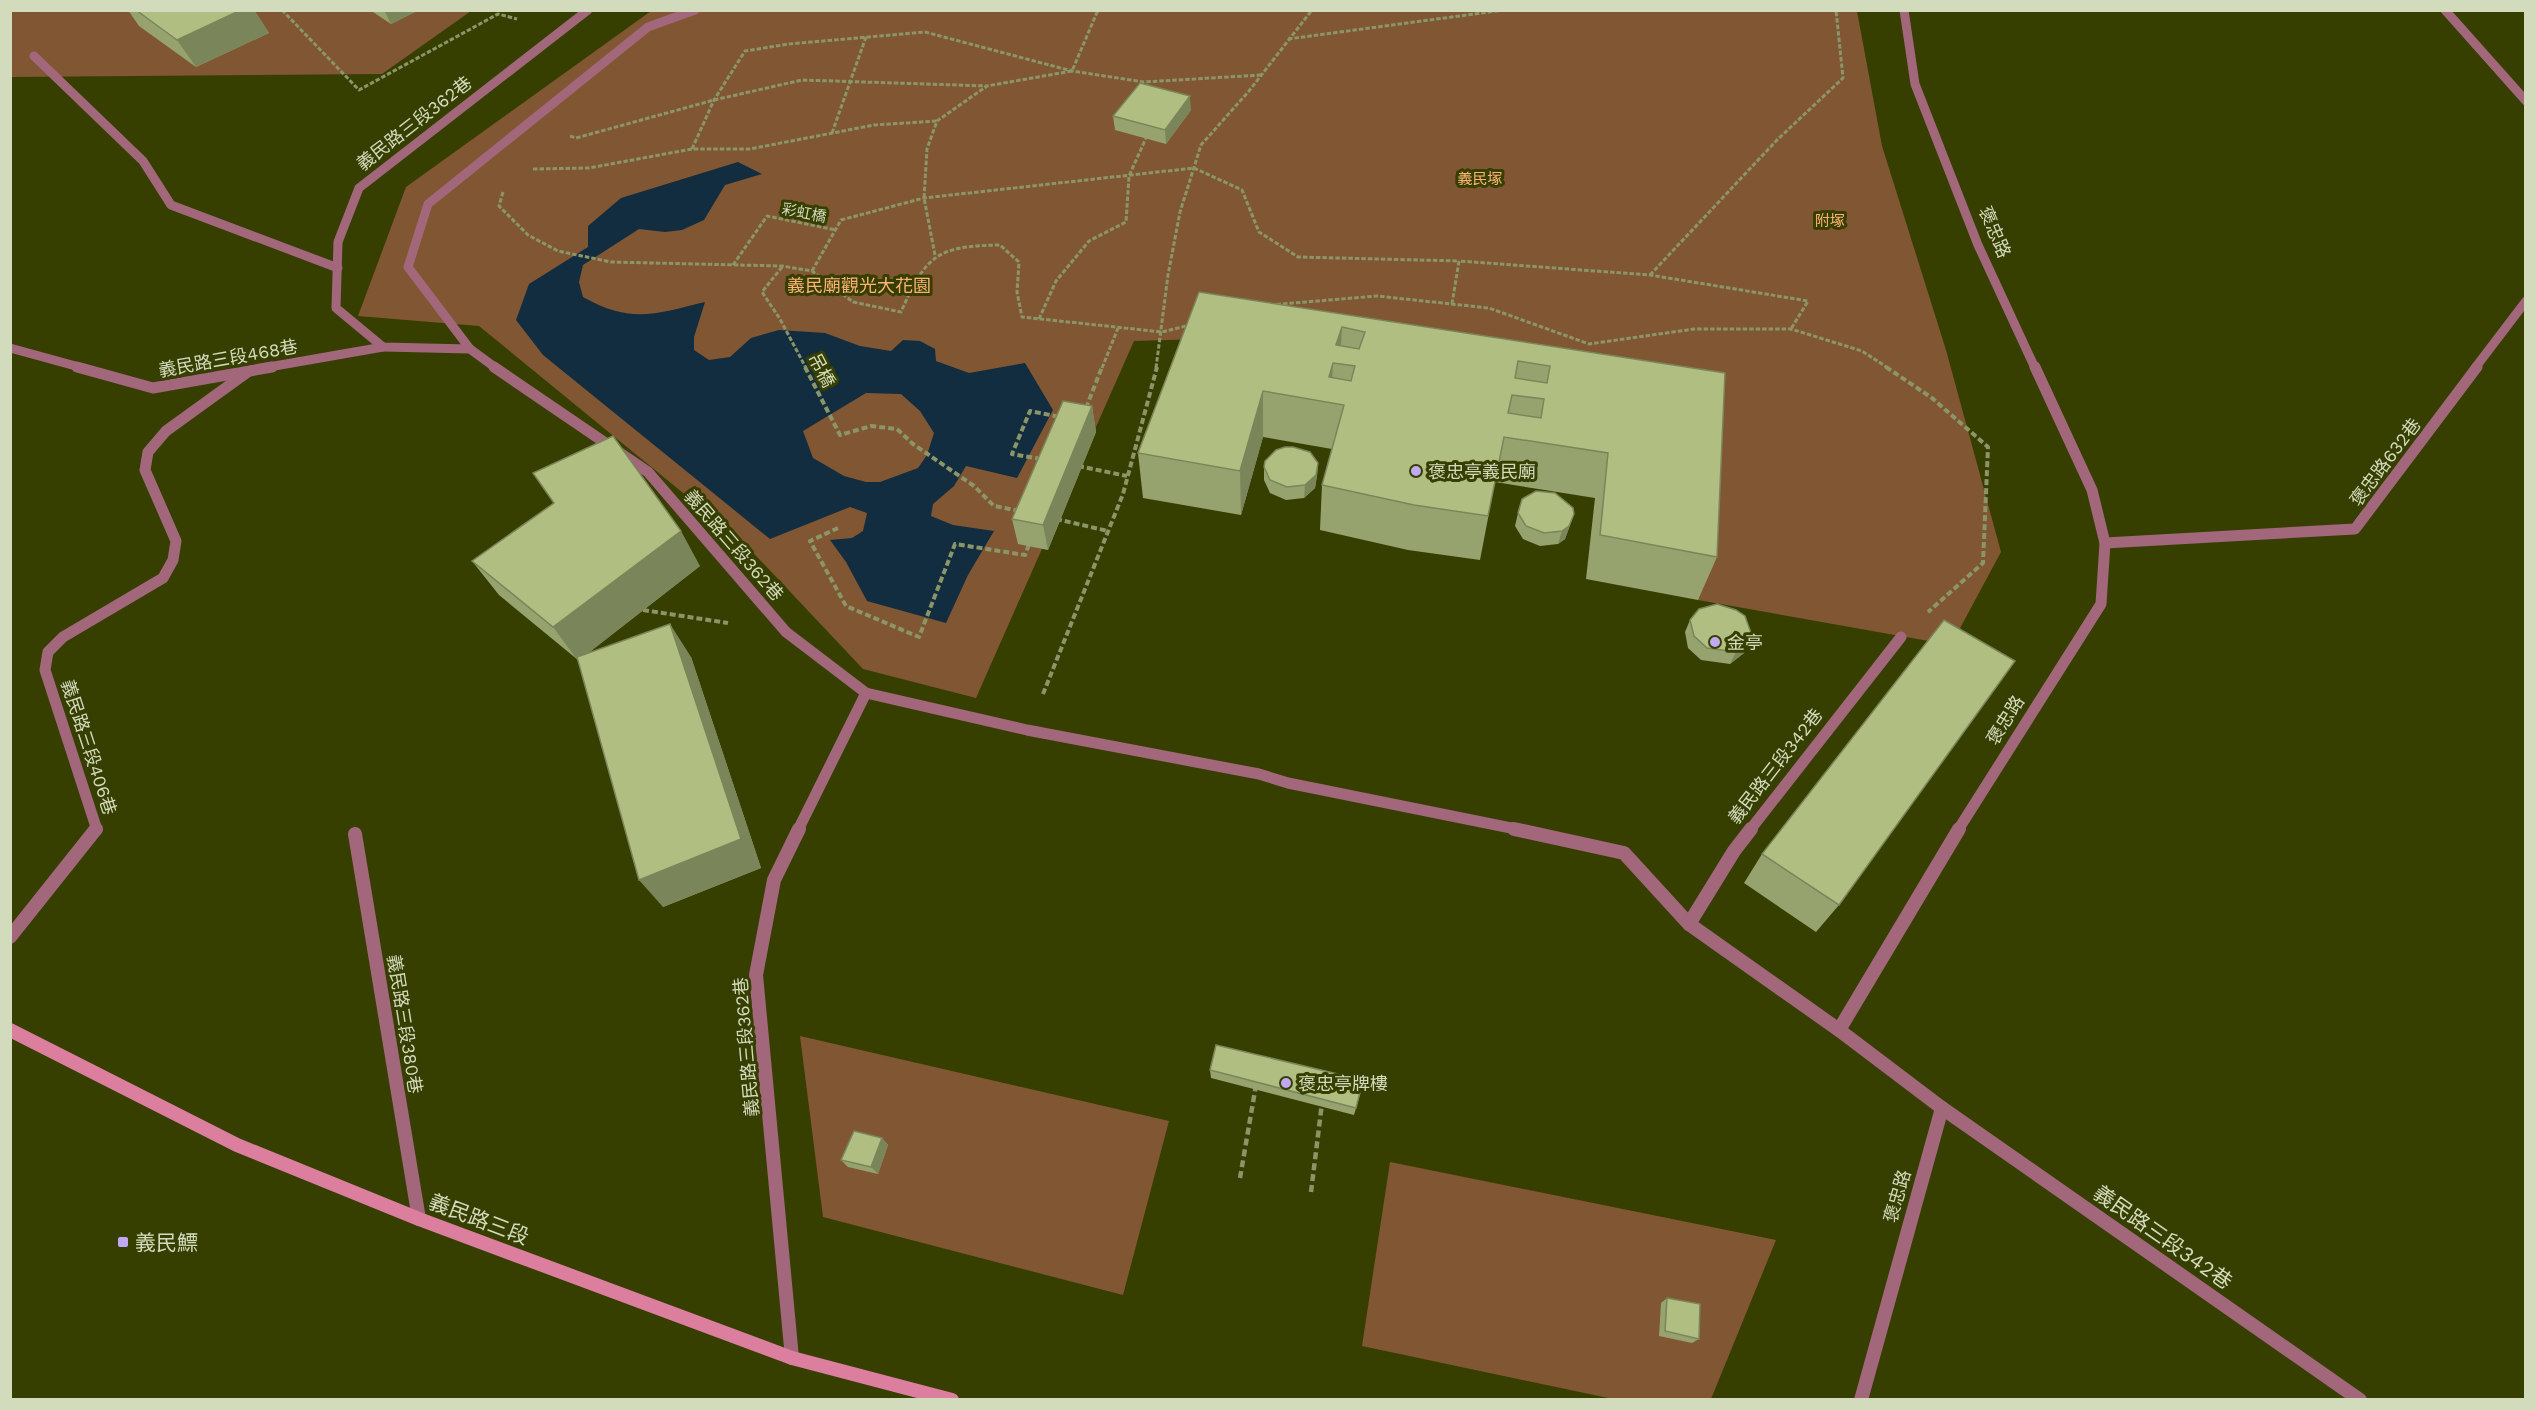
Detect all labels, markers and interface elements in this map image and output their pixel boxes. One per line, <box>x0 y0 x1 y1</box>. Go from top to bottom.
street label: 義民路三段362巷 <box>352 72 476 174</box>
park label: 義民塚 <box>1457 170 1503 188</box>
street label: 彩虹橋 <box>780 200 828 226</box>
street label: 褒忠路 <box>1975 203 2015 261</box>
park label: 附塚 <box>1815 212 1845 230</box>
park label: 義民廟觀光大花園 <box>787 275 931 296</box>
street label: 義民路三段468巷 <box>157 335 299 381</box>
street label: 吊橋 <box>804 349 840 391</box>
street label: 褒忠路632巷 <box>2345 414 2425 510</box>
place label: 褒忠亭義民廟 <box>1428 461 1536 482</box>
marker: 褒忠亭義民廟 <box>1409 464 1423 478</box>
street label: 義民路三段362巷 <box>680 485 788 605</box>
place label: 金亭 <box>1727 632 1763 653</box>
marker: 金亭 <box>1708 635 1722 649</box>
street label: 義民路三段406巷 <box>57 677 121 817</box>
street label: 褒忠路 <box>1982 692 2028 748</box>
street label: 義民路三段342巷 <box>1724 704 1826 828</box>
street label: 義民路三段380巷 <box>384 953 426 1095</box>
street label: 義民路三段362巷 <box>729 976 763 1118</box>
place label: 褒忠亭牌樓 <box>1298 1073 1388 1094</box>
marker: 褒忠亭牌樓 <box>1279 1076 1293 1090</box>
street label: 褒忠路 <box>1879 1167 1915 1225</box>
street label: 義民路三段342巷 <box>2089 1180 2237 1294</box>
street label: 義民路三段 <box>426 1189 532 1249</box>
place label: 義民鰾 <box>135 1230 198 1255</box>
marker: 義民鰾 <box>116 1235 130 1249</box>

